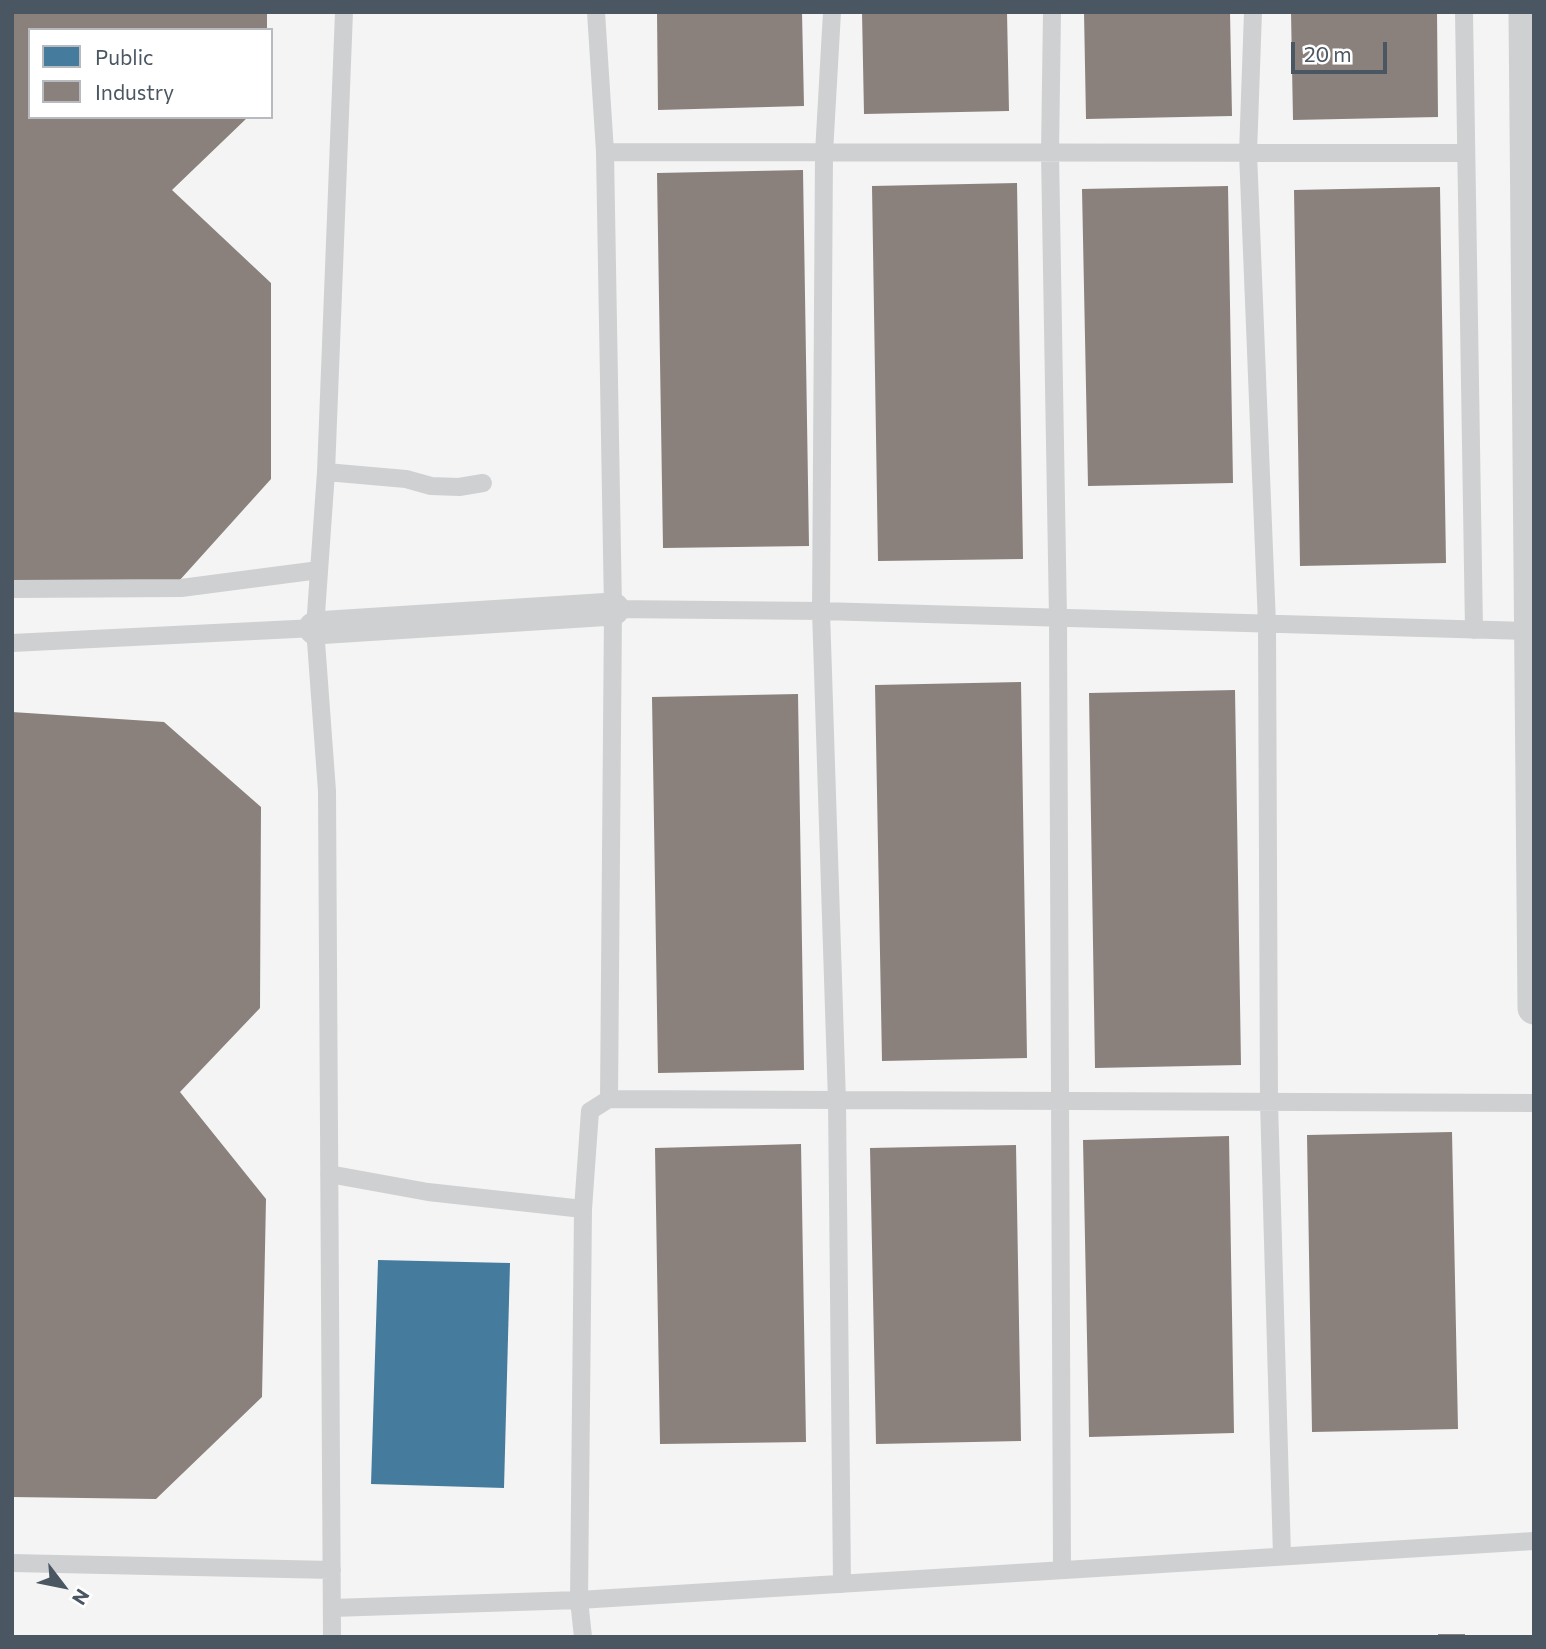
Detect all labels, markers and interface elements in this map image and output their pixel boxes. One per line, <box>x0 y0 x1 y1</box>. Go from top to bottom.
legend <box>28 28 273 119</box>
scale bar <box>1294 28 1390 72</box>
text: 20 m <box>1304 41 1352 66</box>
text: Public <box>95 44 153 69</box>
text: Industry <box>95 79 174 104</box>
north arrow <box>28 1551 98 1621</box>
text: N <box>68 1585 95 1610</box>

